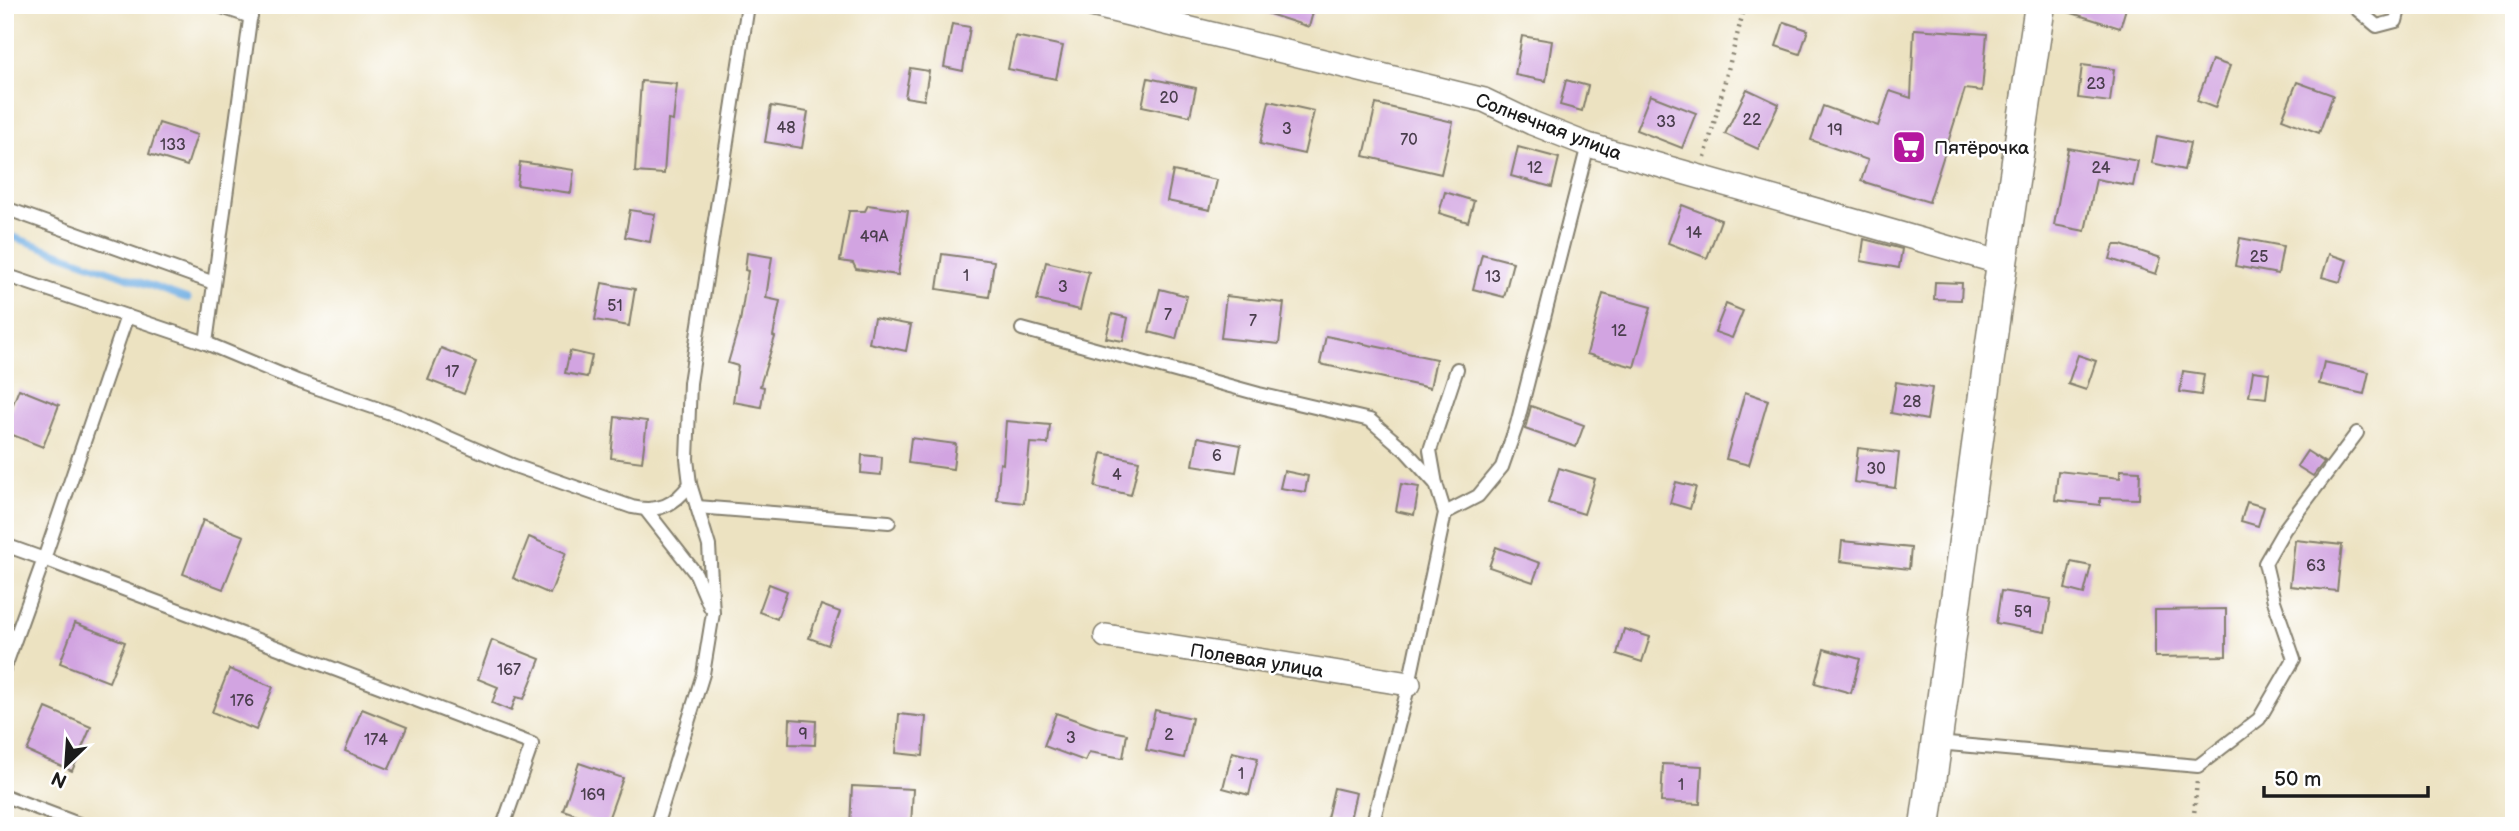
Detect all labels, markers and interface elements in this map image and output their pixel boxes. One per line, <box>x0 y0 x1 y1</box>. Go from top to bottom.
house number: 23 <box>2087 75 2106 94</box>
house number: 20 <box>1160 89 1178 108</box>
street label: Солнечная улица <box>1472 89 1625 166</box>
house number: 22 <box>1743 111 1762 130</box>
house number: 33 <box>1656 113 1676 132</box>
house number: 48 <box>776 119 796 138</box>
house number: 3 <box>1282 120 1292 139</box>
house number: 19 <box>1827 121 1843 140</box>
supermarket icon: Пятёрочка <box>1890 128 1928 166</box>
house number: 70 <box>1400 131 1418 150</box>
house number: 133 <box>160 136 186 155</box>
place label: Пятёрочка <box>1934 137 2029 160</box>
house number: 12 <box>1527 159 1543 178</box>
house number: 24 <box>2092 159 2111 178</box>
house number: 14 <box>1686 224 1702 243</box>
house number: 49А <box>860 228 889 247</box>
house number: 25 <box>2250 248 2268 267</box>
house number: 1 <box>963 267 969 286</box>
house number: 13 <box>1485 268 1501 287</box>
house number: 3 <box>1058 278 1068 297</box>
house number: 51 <box>607 297 623 316</box>
house number: 7 <box>1164 306 1172 325</box>
house number: 7 <box>1249 312 1257 331</box>
house number: 12 <box>1611 322 1627 341</box>
house number: 17 <box>445 363 459 382</box>
house number: 28 <box>1903 393 1921 412</box>
house number: 6 <box>1212 447 1222 466</box>
house number: 30 <box>1866 460 1886 479</box>
house number: 4 <box>1112 466 1122 485</box>
house number: 63 <box>2306 557 2326 576</box>
house number: 59 <box>2014 603 2032 622</box>
street label: Полевая улица <box>1188 640 1325 683</box>
house number: 167 <box>497 661 521 680</box>
house number: 176 <box>230 692 254 711</box>
house number: 9 <box>798 725 808 744</box>
house number: 2 <box>1164 726 1174 745</box>
house number: 3 <box>1066 729 1076 748</box>
north arrow <box>32 730 102 800</box>
house number: 174 <box>364 731 388 750</box>
scale bar <box>2264 754 2428 798</box>
house number: 1 <box>1238 765 1244 784</box>
text: N <box>48 766 71 792</box>
text: 50 m <box>2274 767 2321 792</box>
house number: 1 <box>1678 776 1684 795</box>
house number: 169 <box>580 786 606 805</box>

